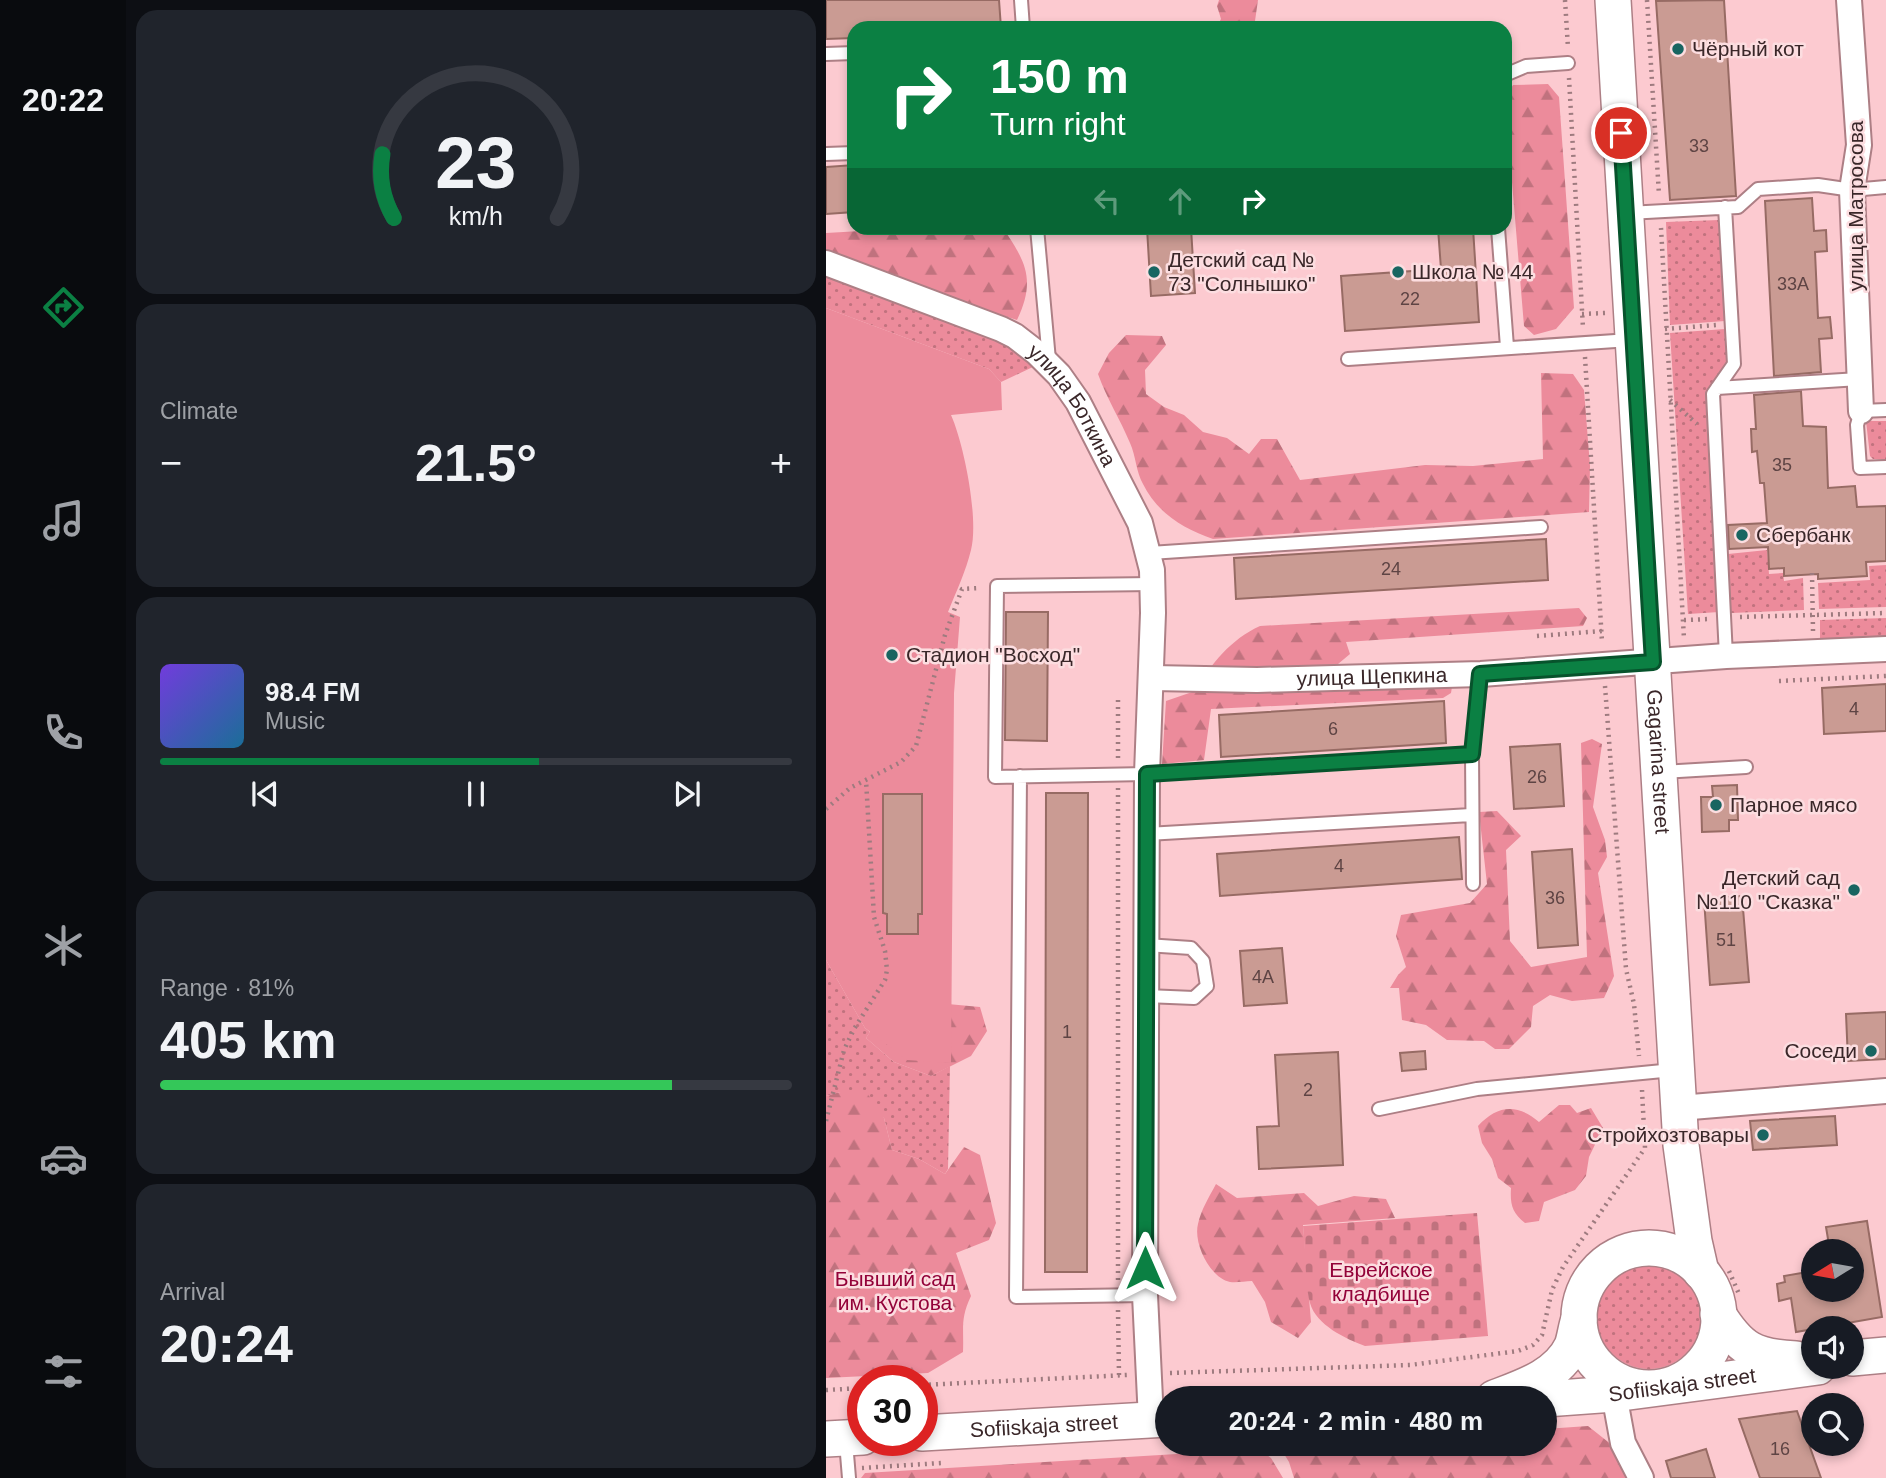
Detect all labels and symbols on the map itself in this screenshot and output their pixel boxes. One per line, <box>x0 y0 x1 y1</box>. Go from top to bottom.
place label: Чёрный кот <box>1692 37 1804 60</box>
marker: Чёрный кот <box>1670 41 1686 57</box>
pin <box>1591 103 1651 163</box>
street label: улица Матросова <box>1844 120 1867 291</box>
house number: 33 <box>1689 136 1709 156</box>
place label: Детский сад № 73 "Солнышко" <box>1168 248 1315 295</box>
place label: Школа № 44 <box>1412 260 1534 283</box>
marker: Детский сад № 73 "Солнышко" <box>1146 264 1162 280</box>
marker: Школа № 44 <box>1390 264 1406 280</box>
house number: 33А <box>1777 274 1809 294</box>
house number: 22 <box>1400 289 1420 309</box>
street label: улица Боткина <box>1024 339 1121 470</box>
house number: 35 <box>1772 455 1792 475</box>
place label: Сбербанк <box>1756 523 1851 546</box>
marker: Сбербанк <box>1734 527 1750 543</box>
house number: 24 <box>1381 559 1401 579</box>
place label: Стадион "Восход" <box>906 643 1080 666</box>
marker: Стадион "Восход" <box>884 647 900 663</box>
street label: улица Щепкина <box>1296 663 1448 690</box>
street label: Gagarina street <box>1643 689 1675 835</box>
house number: 4 <box>1849 699 1859 719</box>
house number: 6 <box>1328 719 1338 739</box>
house number: 26 <box>1527 767 1547 787</box>
place label: Парное мясо <box>1730 793 1857 816</box>
marker: Парное мясо <box>1708 797 1724 813</box>
house number: 4 <box>1334 856 1344 876</box>
place label: Детский сад №110 "Сказка" <box>1696 866 1840 913</box>
marker: Детский сад №110 "Сказка" <box>1846 882 1862 898</box>
house number: 36 <box>1545 888 1565 908</box>
house number: 51 <box>1716 930 1736 950</box>
house number: 4А <box>1252 967 1274 987</box>
house number: 1 <box>1062 1022 1072 1042</box>
place label: Соседи <box>1784 1039 1857 1062</box>
marker: Соседи <box>1863 1043 1879 1059</box>
house number: 2 <box>1303 1080 1313 1100</box>
place label: Стройхозтовары <box>1587 1123 1749 1146</box>
marker: Стройхозтовары <box>1755 1127 1771 1143</box>
position arrow <box>1108 1231 1182 1305</box>
north arrow <box>1801 1239 1864 1302</box>
park label: Еврейское кладбище <box>1329 1258 1433 1305</box>
park label: Бывший сад им. Кустова <box>835 1267 955 1314</box>
street label: Sofiiskaja street <box>1607 1363 1757 1406</box>
speed limit sign: 30 <box>847 1365 938 1456</box>
street label: Sofiiskaja street <box>969 1410 1119 1441</box>
house number: 16 <box>1770 1439 1790 1459</box>

